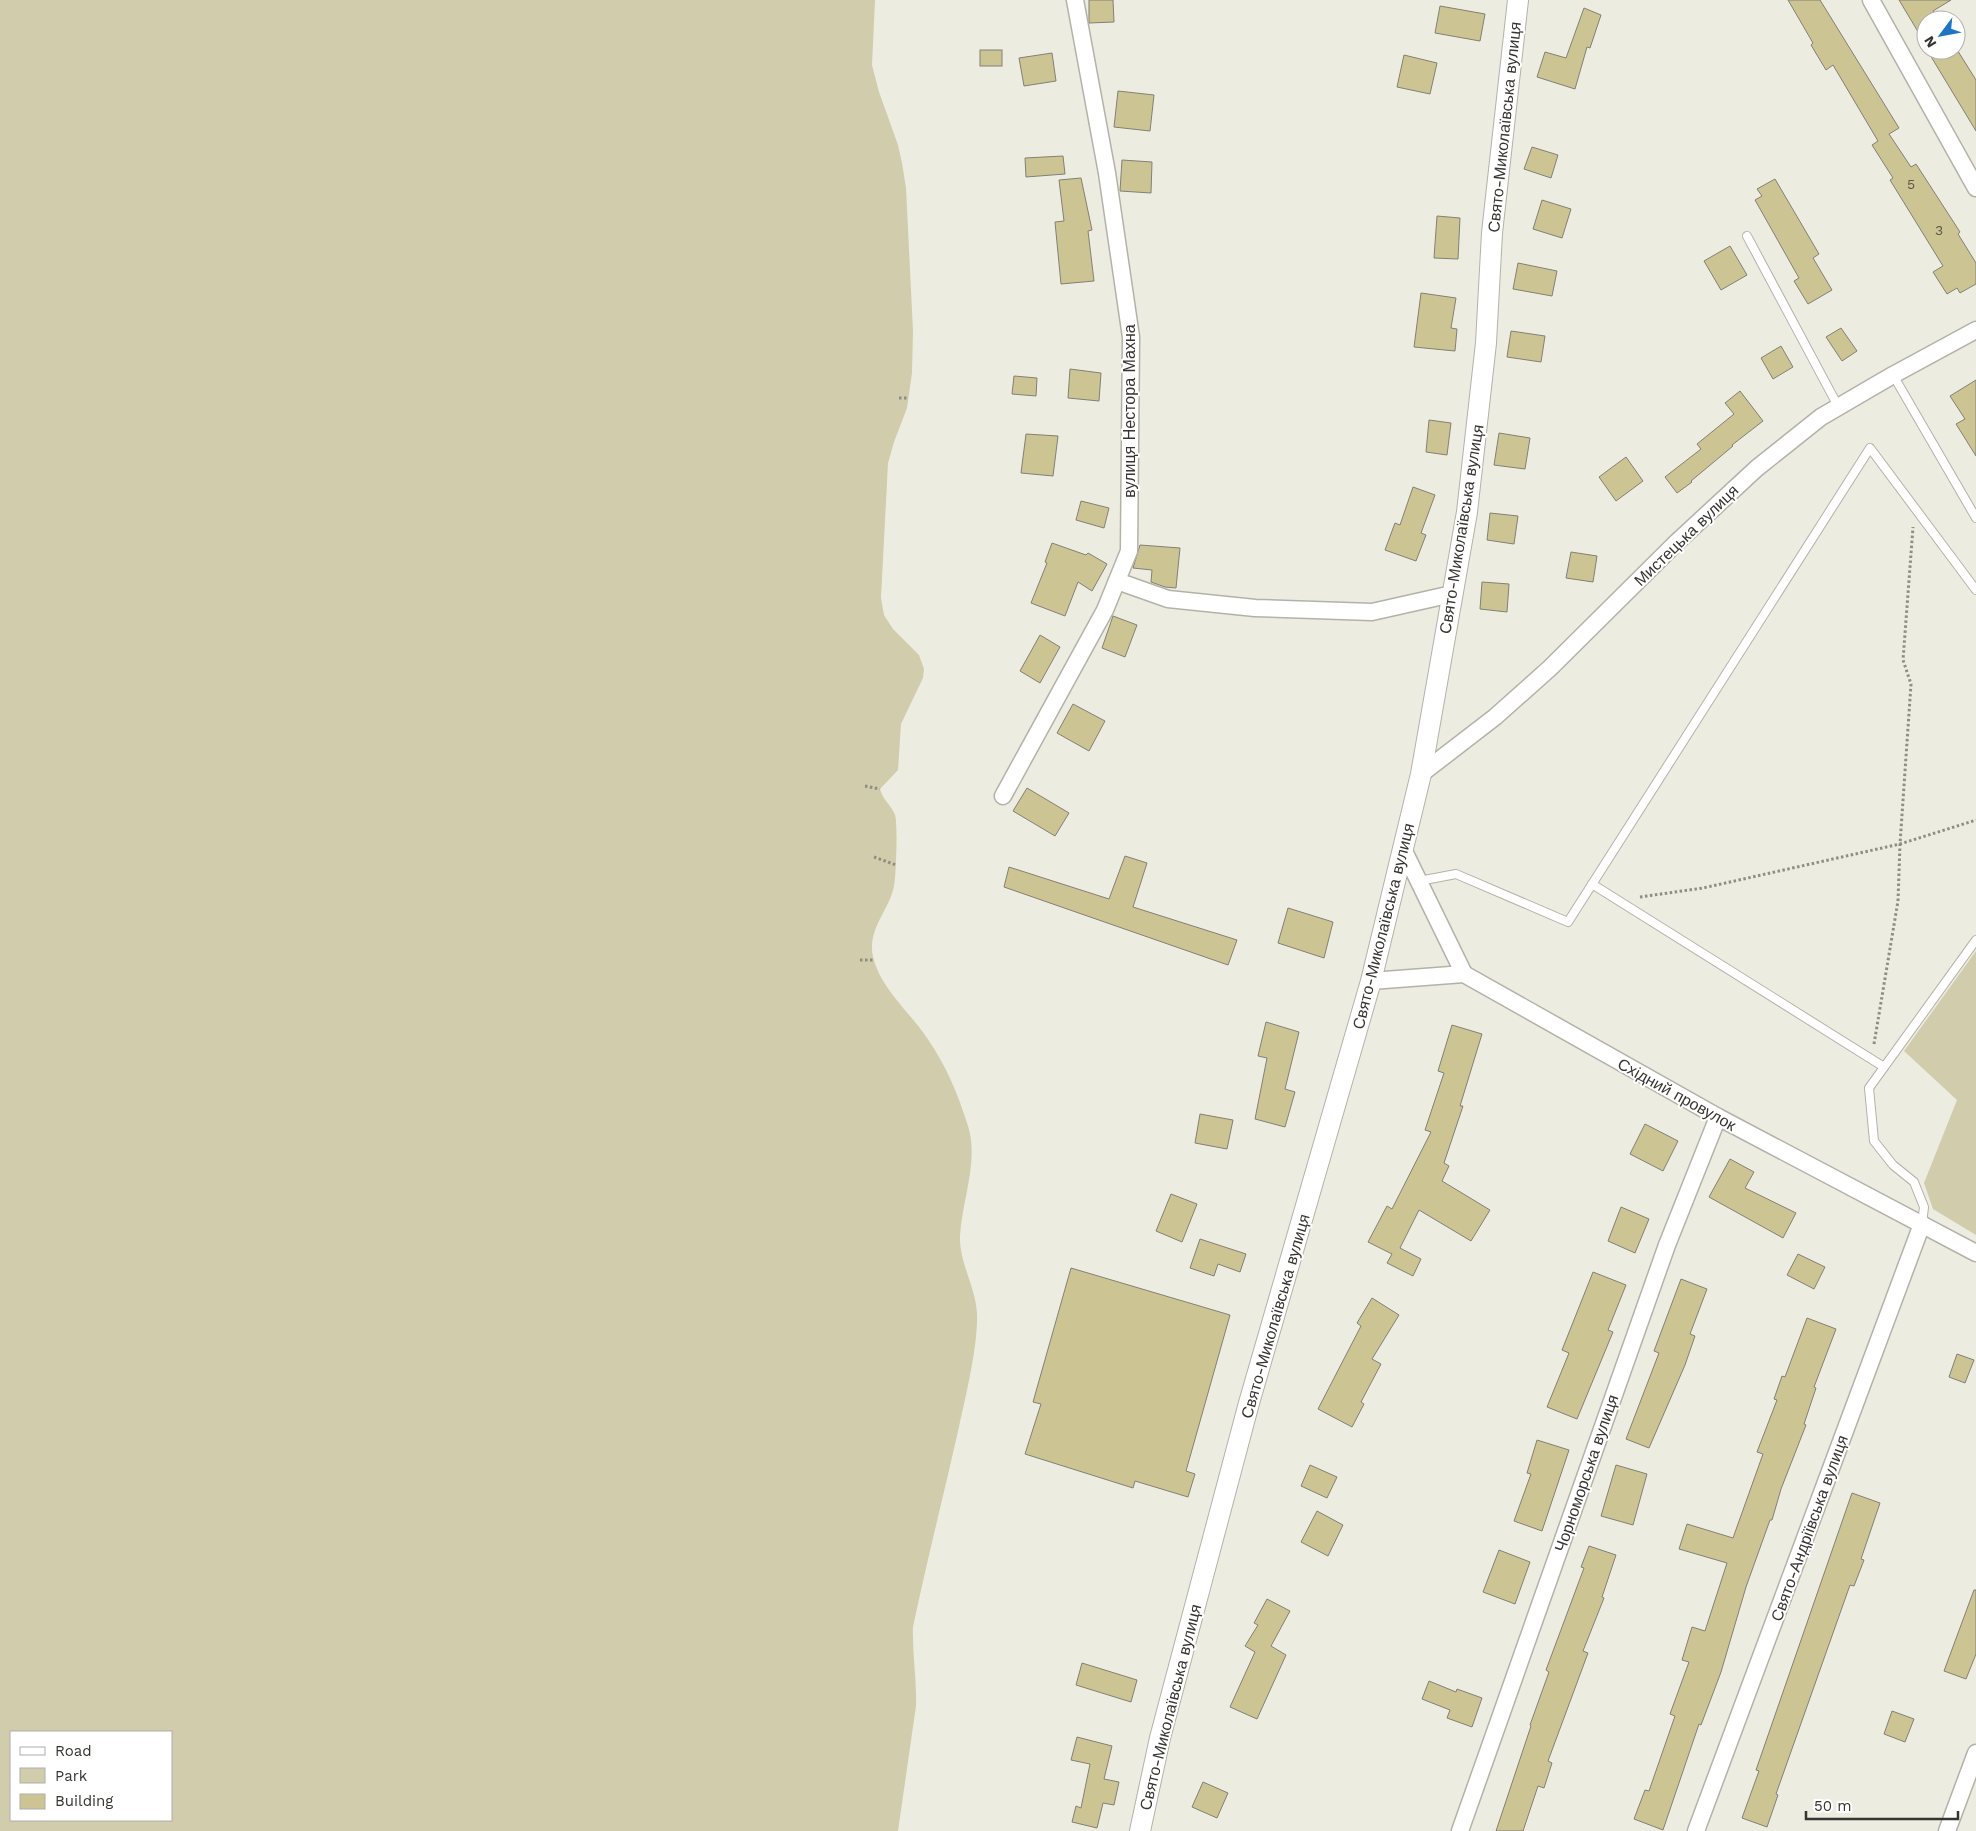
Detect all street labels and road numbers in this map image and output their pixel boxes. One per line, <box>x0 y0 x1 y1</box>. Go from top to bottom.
street label: Свято-Миколаївська вулиця <box>1484 21 1525 233</box>
street label: вулиця Нестора Махна <box>1120 324 1139 498</box>
street label: Свято-Миколаївська вулиця <box>1436 423 1487 635</box>
street label: Мистецька вулиця <box>1630 481 1742 590</box>
street label: Свято-Миколаївська вулиця <box>1349 821 1418 1031</box>
street label: Східний провулок <box>1614 1054 1740 1135</box>
street label: Свято-Миколаївська вулиця <box>1237 1212 1314 1420</box>
street label: Чорноморська вулиця <box>1551 1392 1622 1554</box>
street label: Свято-Андріївська вулиця <box>1767 1432 1852 1624</box>
street label: Свято-Миколаївська вулиця <box>1136 1602 1205 1812</box>

